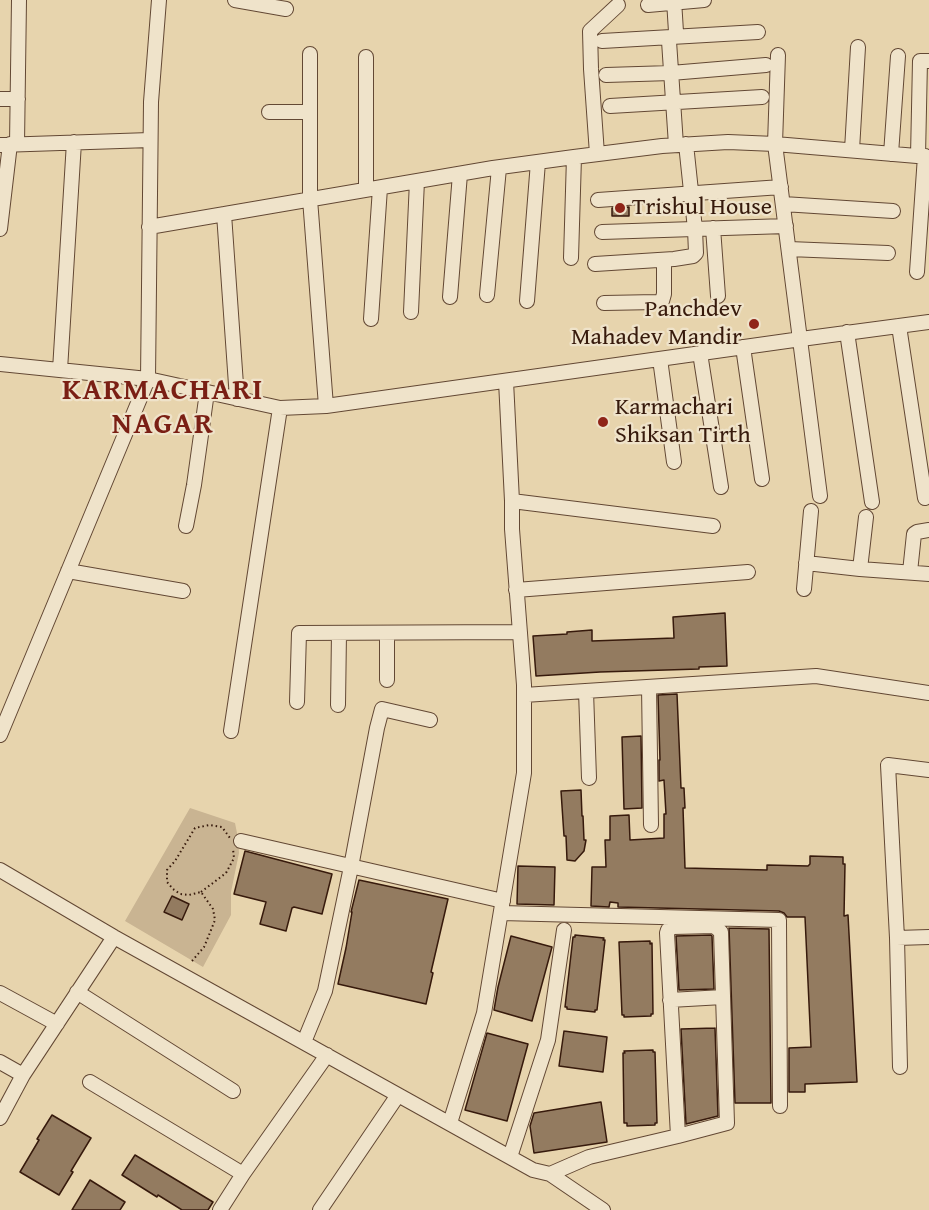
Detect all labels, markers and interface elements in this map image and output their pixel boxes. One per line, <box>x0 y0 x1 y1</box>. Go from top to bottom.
place label: Trishul House <box>632 194 772 222</box>
marker: Trishul House <box>613 201 627 215</box>
place label: Panchdev Mahadev Mandir <box>571 296 742 352</box>
marker: Panchdev Mahadev Mandir <box>747 317 761 331</box>
district label: KARMACHARI NAGAR <box>62 373 264 444</box>
place label: Karmachari Shiksan Tirth <box>615 394 751 450</box>
marker: Karmachari Shiksan Tirth <box>596 415 610 429</box>

